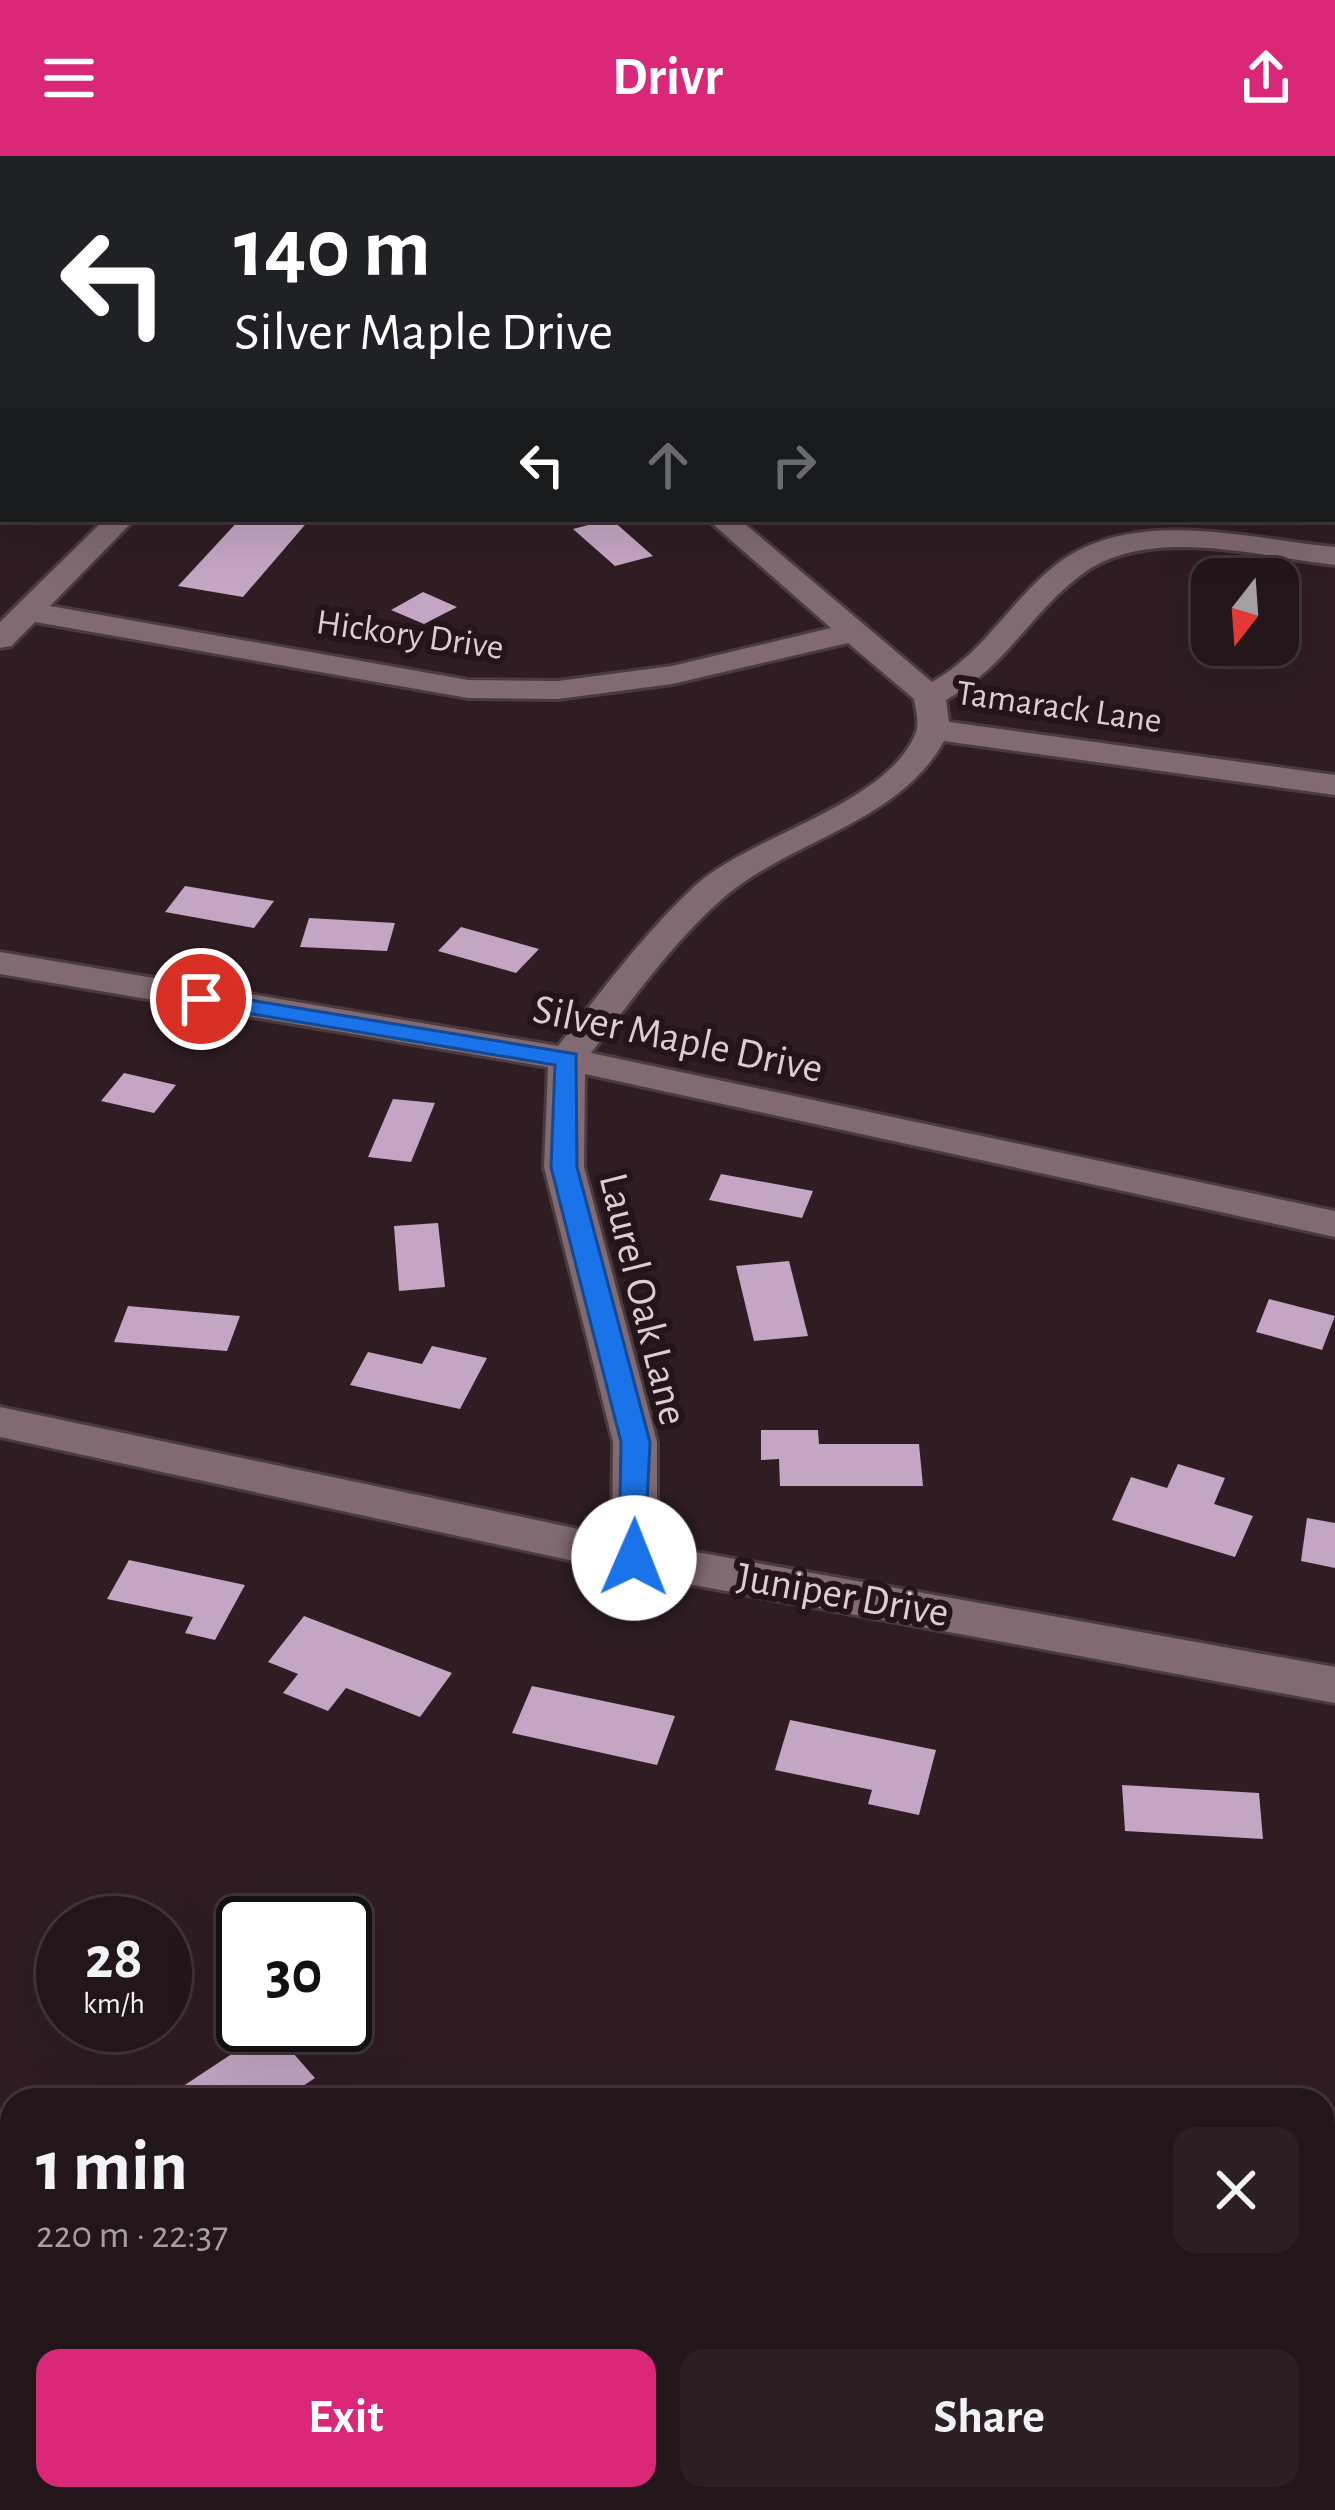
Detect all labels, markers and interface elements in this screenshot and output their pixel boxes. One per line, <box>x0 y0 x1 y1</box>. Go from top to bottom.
icon: menu <box>36 45 102 111</box>
icon: share <box>1233 45 1299 111</box>
text: Drivr <box>612 51 723 105</box>
icon: left <box>36 204 192 360</box>
text: 140 m <box>234 208 431 292</box>
text: Silver Maple Drive <box>234 306 613 360</box>
icon: left <box>509 432 575 498</box>
icon: ahead <box>635 432 701 498</box>
icon: right <box>761 432 827 498</box>
north arrow <box>1191 558 1299 666</box>
map controls <box>1191 558 1299 666</box>
street label: Hickory Drive <box>314 604 506 666</box>
street label: Tamarack Lane <box>954 675 1164 739</box>
pin <box>150 948 252 1050</box>
icon: arrive <box>168 966 234 1032</box>
street label: Silver Maple Drive <box>529 988 827 1090</box>
street label: Laurel Oak Lane <box>591 1169 695 1429</box>
position arrow <box>571 1495 697 1621</box>
street label: Juniper Drive <box>734 1556 952 1634</box>
speed limit sign: 30 <box>216 1896 372 2052</box>
text: 28 <box>85 1929 143 1989</box>
text: km/h <box>83 1989 145 2019</box>
button: close <box>1173 2127 1299 2253</box>
text: 1 min <box>36 2131 188 2203</box>
text: 220 m · 22:37 <box>36 2216 228 2255</box>
button: Exit <box>36 2349 656 2487</box>
button: Share <box>680 2349 1299 2487</box>

